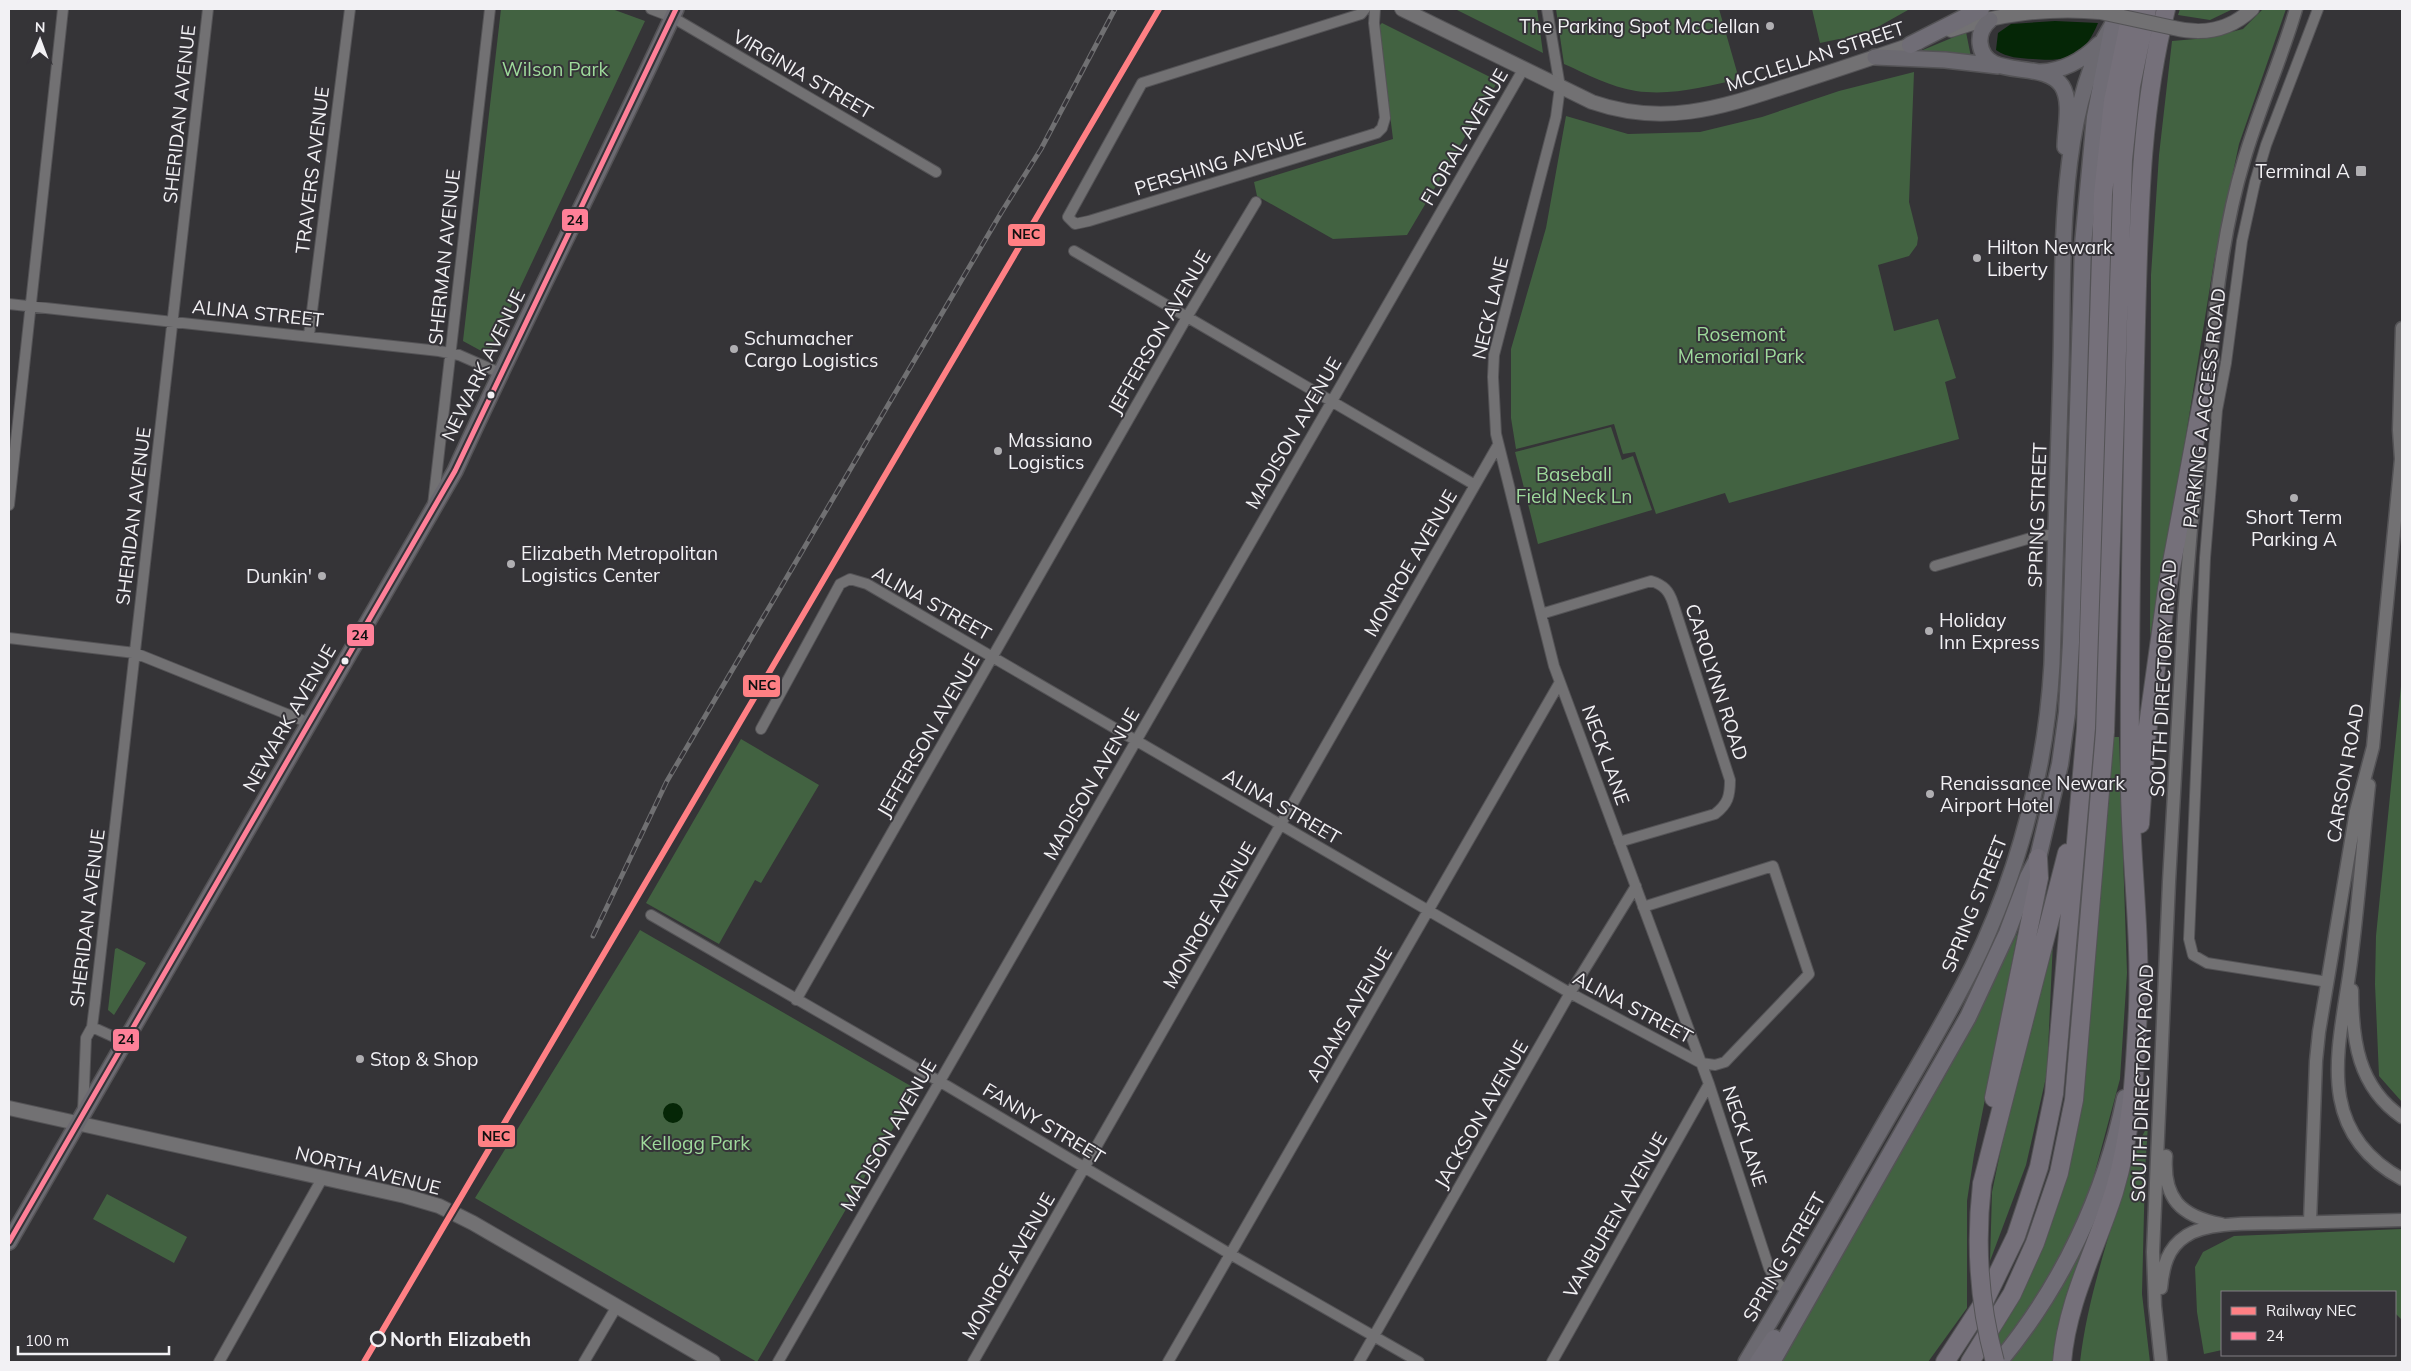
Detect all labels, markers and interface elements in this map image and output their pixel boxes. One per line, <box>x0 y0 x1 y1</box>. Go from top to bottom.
place label: The Parking Spot McClellan <box>1519 14 1760 38</box>
north arrow <box>15 15 65 65</box>
street label: MCCLELLAN STREET <box>1723 16 1908 96</box>
text: N <box>35 18 46 36</box>
marker: The Parking Spot McClellan <box>1764 20 1776 32</box>
street label: SHERIDAN AVENUE <box>158 24 200 204</box>
street label: VIRGINIA STREET <box>729 24 878 124</box>
park label: Wilson Park <box>502 57 608 81</box>
street label: FLORAL AVENUE <box>1415 64 1513 210</box>
street label: TRAVERS AVENUE <box>290 85 334 255</box>
street label: PERSHING AVENUE <box>1132 126 1308 200</box>
place label: Terminal A <box>2256 159 2350 183</box>
marker: Terminal A <box>2354 164 2368 178</box>
street label: SHERMAN AVENUE <box>423 168 465 346</box>
line badge: 24 <box>561 208 589 232</box>
text: 24 <box>567 211 584 229</box>
line badge: NEC <box>1007 223 1046 247</box>
text: NEC <box>1012 225 1040 243</box>
place label: Hilton Newark Liberty <box>1987 235 2113 281</box>
street label: JEFFERSON AVENUE <box>1102 246 1216 418</box>
marker: Hilton Newark Liberty <box>1971 252 1983 264</box>
street label: NECK LANE <box>1467 254 1513 362</box>
street label: NEWARK AVENUE <box>436 285 530 445</box>
street label: PARKING A ACCESS ROAD <box>2177 287 2231 529</box>
street label: ALINA STREET <box>191 294 325 332</box>
park label: Rosemont Memorial Park <box>1678 322 1804 368</box>
place label: Schumacher Cargo Logistics <box>744 326 879 372</box>
marker: Schumacher Cargo Logistics <box>728 343 740 355</box>
street label: MADISON AVENUE <box>1240 353 1346 513</box>
unlabelled marker <box>486 390 496 400</box>
street label: SHERIDAN AVENUE <box>110 426 156 606</box>
place label: Massiano Logistics <box>1008 428 1092 474</box>
street label: SPRING STREET <box>2022 442 2052 588</box>
marker: Massiano Logistics <box>992 445 1004 457</box>
park label: Baseball Field Neck Ln <box>1516 462 1632 508</box>
street label: MONROE AVENUE <box>1358 485 1462 641</box>
marker: Short Term Parking A <box>2288 492 2300 504</box>
place label: Short Term Parking A <box>2246 505 2342 551</box>
place label: Elizabeth Metropolitan Logistics Center <box>521 541 718 587</box>
marker: Elizabeth Metropolitan Logistics Center <box>505 558 517 570</box>
street label: SOUTH DIRECTORY ROAD <box>2145 559 2181 797</box>
street label: ALINA STREET <box>868 560 996 646</box>
place label: Dunkin' <box>246 564 312 588</box>
marker: Dunkin' <box>316 570 328 582</box>
street label: CAROLYNN ROAD <box>1680 601 1754 763</box>
place label: Holiday Inn Express <box>1939 608 2040 654</box>
line badge: 24 <box>346 623 375 647</box>
marker: Holiday Inn Express <box>1923 625 1935 637</box>
text: 24 <box>352 626 369 644</box>
street label: NEWARK AVENUE <box>237 640 341 796</box>
street label: JEFFERSON AVENUE <box>871 649 985 821</box>
unlabelled marker <box>340 656 350 666</box>
line badge: NEC <box>742 674 781 698</box>
text: NEC <box>748 676 776 694</box>
street label: CARSON ROAD <box>2321 701 2369 845</box>
street label: NECK LANE <box>1577 702 1635 808</box>
street label: MADISON AVENUE <box>1038 704 1144 864</box>
street label: ALINA STREET <box>1219 763 1346 850</box>
place label: Renaissance Newark Airport Hotel <box>1940 771 2125 817</box>
marker: Renaissance Newark Airport Hotel <box>1924 788 1936 800</box>
street label: SHERIDAN AVENUE <box>64 828 110 1008</box>
street label: SPRING STREET <box>1936 832 2012 976</box>
street label: MONROE AVENUE <box>1157 837 1261 993</box>
street label: ADAMS AVENUE <box>1301 942 1397 1086</box>
street label: SOUTH DIRECTORY ROAD <box>2126 964 2158 1202</box>
street label: ALINA STREET <box>1569 965 1697 1049</box>
line badge: 24 <box>112 1028 140 1052</box>
text: 24 <box>118 1030 135 1048</box>
street label: JACKSON AVENUE <box>1429 1036 1533 1192</box>
place label: Stop & Shop <box>370 1047 479 1071</box>
marker: Stop & Shop <box>354 1053 366 1065</box>
street label: MADISON AVENUE <box>835 1055 941 1215</box>
street label: FANNY STREET <box>979 1077 1110 1169</box>
street label: NECK LANE <box>1717 1083 1773 1189</box>
line badge: NEC <box>477 1124 516 1148</box>
text: NEC <box>482 1127 510 1145</box>
street label: VANBUREN AVENUE <box>1558 1128 1672 1302</box>
park label: Kellogg Park <box>640 1131 750 1155</box>
street label: NORTH AVENUE <box>293 1140 443 1200</box>
street label: MONROE AVENUE <box>956 1188 1060 1344</box>
street label: SPRING STREET <box>1737 1188 1831 1326</box>
legend <box>2221 1291 2396 1356</box>
text: Railway NEC <box>2266 1301 2356 1320</box>
scale bar <box>18 1324 169 1356</box>
text: 24 <box>2266 1326 2284 1345</box>
place label: North Elizabeth <box>390 1327 531 1351</box>
text: 100 m <box>25 1331 69 1350</box>
marker: North Elizabeth <box>370 1331 386 1347</box>

